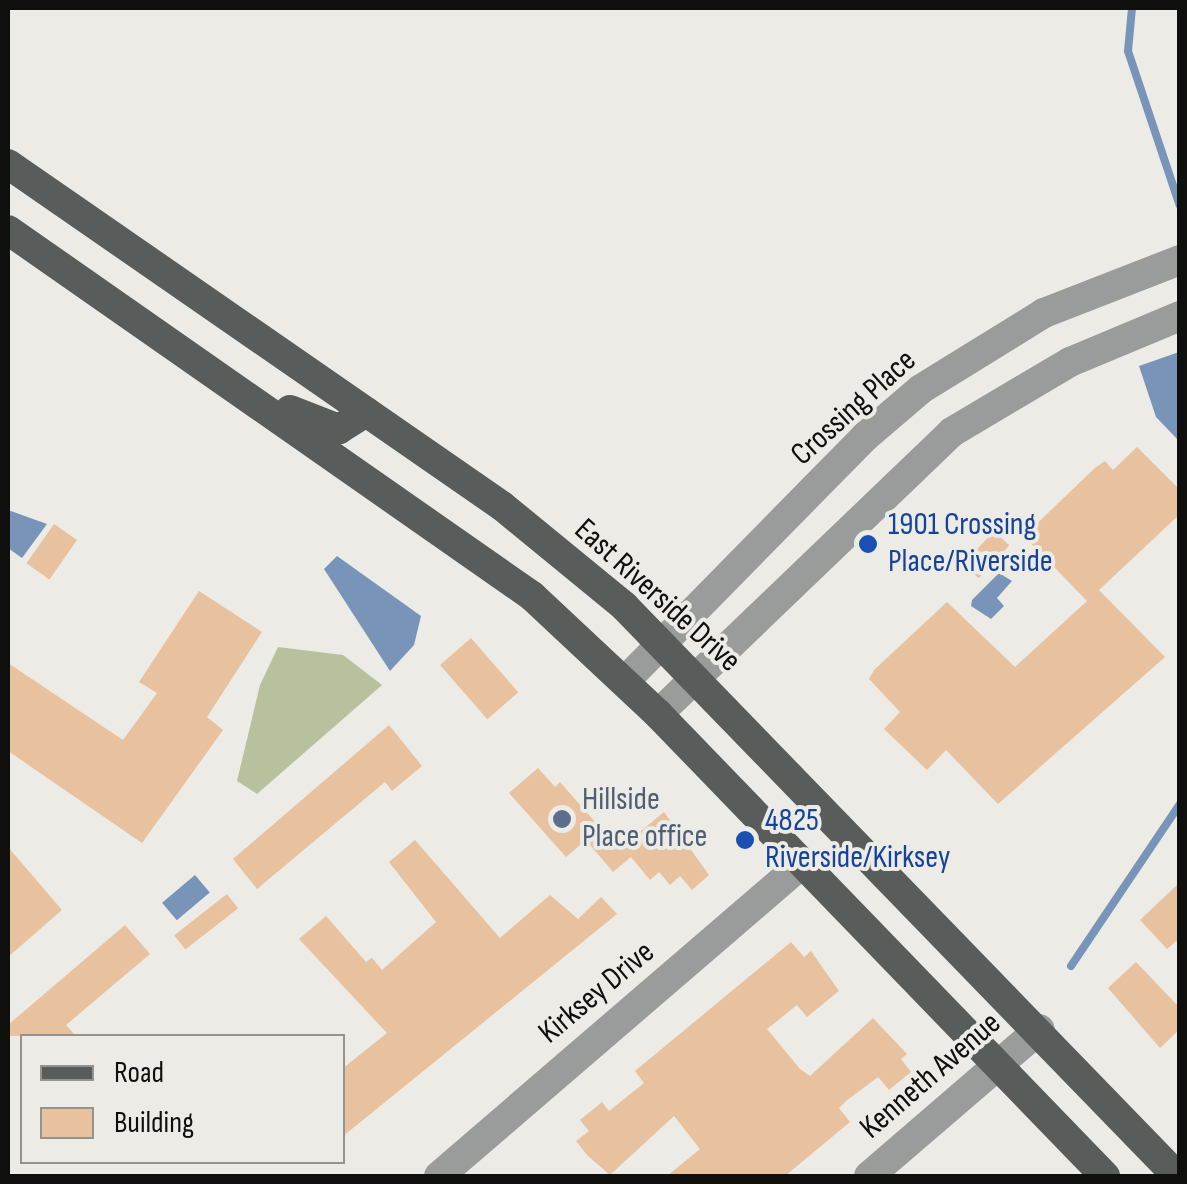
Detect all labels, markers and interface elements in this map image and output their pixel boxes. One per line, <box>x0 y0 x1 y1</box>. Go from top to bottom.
street label: Crossing Place <box>784 342 924 474</box>
place label: 1901 Crossing Place/Riverside <box>888 507 1053 582</box>
street label: East Riverside Drive <box>566 511 748 681</box>
marker: 1901 Crossing Place/Riverside <box>857 533 879 555</box>
place label: Hillside Place office <box>582 782 707 857</box>
place label: 4825 Riverside/Kirksey <box>765 803 950 878</box>
marker: Hillside Place office <box>551 808 573 830</box>
marker: 4825 Riverside/Kirksey <box>734 829 756 851</box>
street label: Kirksey Drive <box>531 934 663 1052</box>
street label: Kenneth Avenue <box>853 1005 1009 1147</box>
legend <box>20 1034 345 1164</box>
text: Road <box>114 1055 164 1091</box>
text: Building <box>114 1105 194 1141</box>

